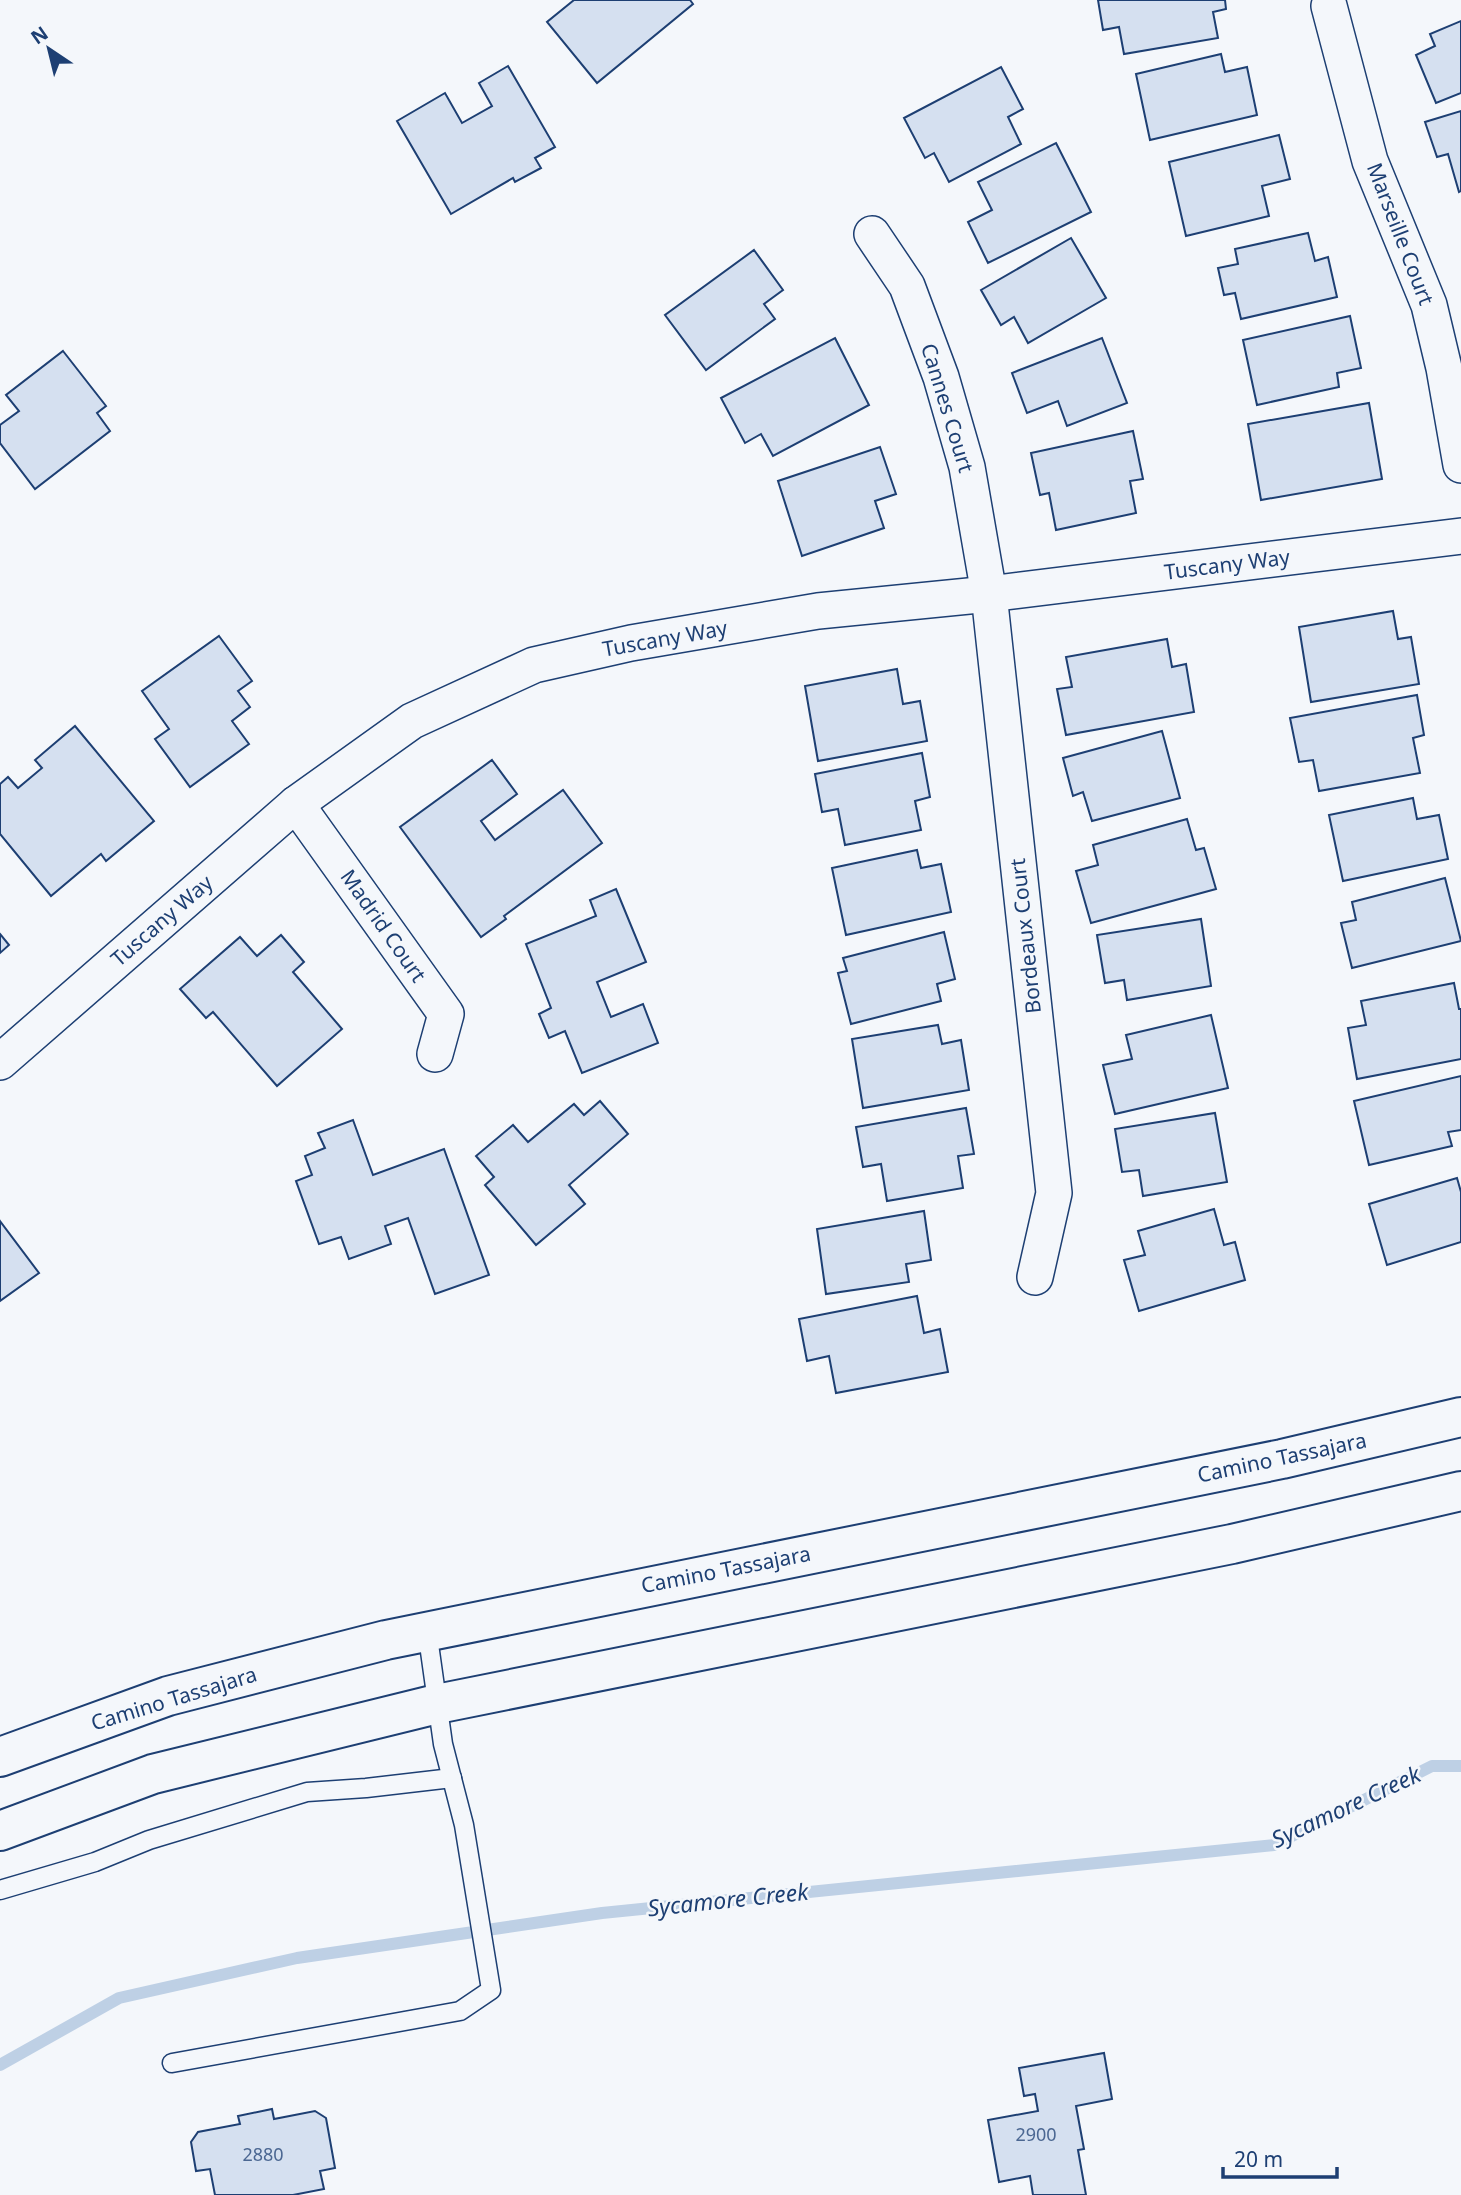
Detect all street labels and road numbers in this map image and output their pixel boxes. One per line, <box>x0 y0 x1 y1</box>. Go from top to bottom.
street label: Marseille Court <box>1361 159 1441 309</box>
street label: Cannes Court <box>915 340 981 476</box>
street label: Tuscany Way <box>1163 542 1292 586</box>
street label: Tuscany Way <box>600 613 730 663</box>
street label: Bordeaux Court <box>1003 857 1047 1015</box>
street label: Madrid Court <box>335 864 433 988</box>
street label: Tuscany Way <box>105 868 218 972</box>
street label: Camino Tassajara <box>1195 1425 1369 1489</box>
street label: Camino Tassajara <box>639 1539 813 1599</box>
street label: Camino Tassajara <box>87 1659 260 1737</box>

